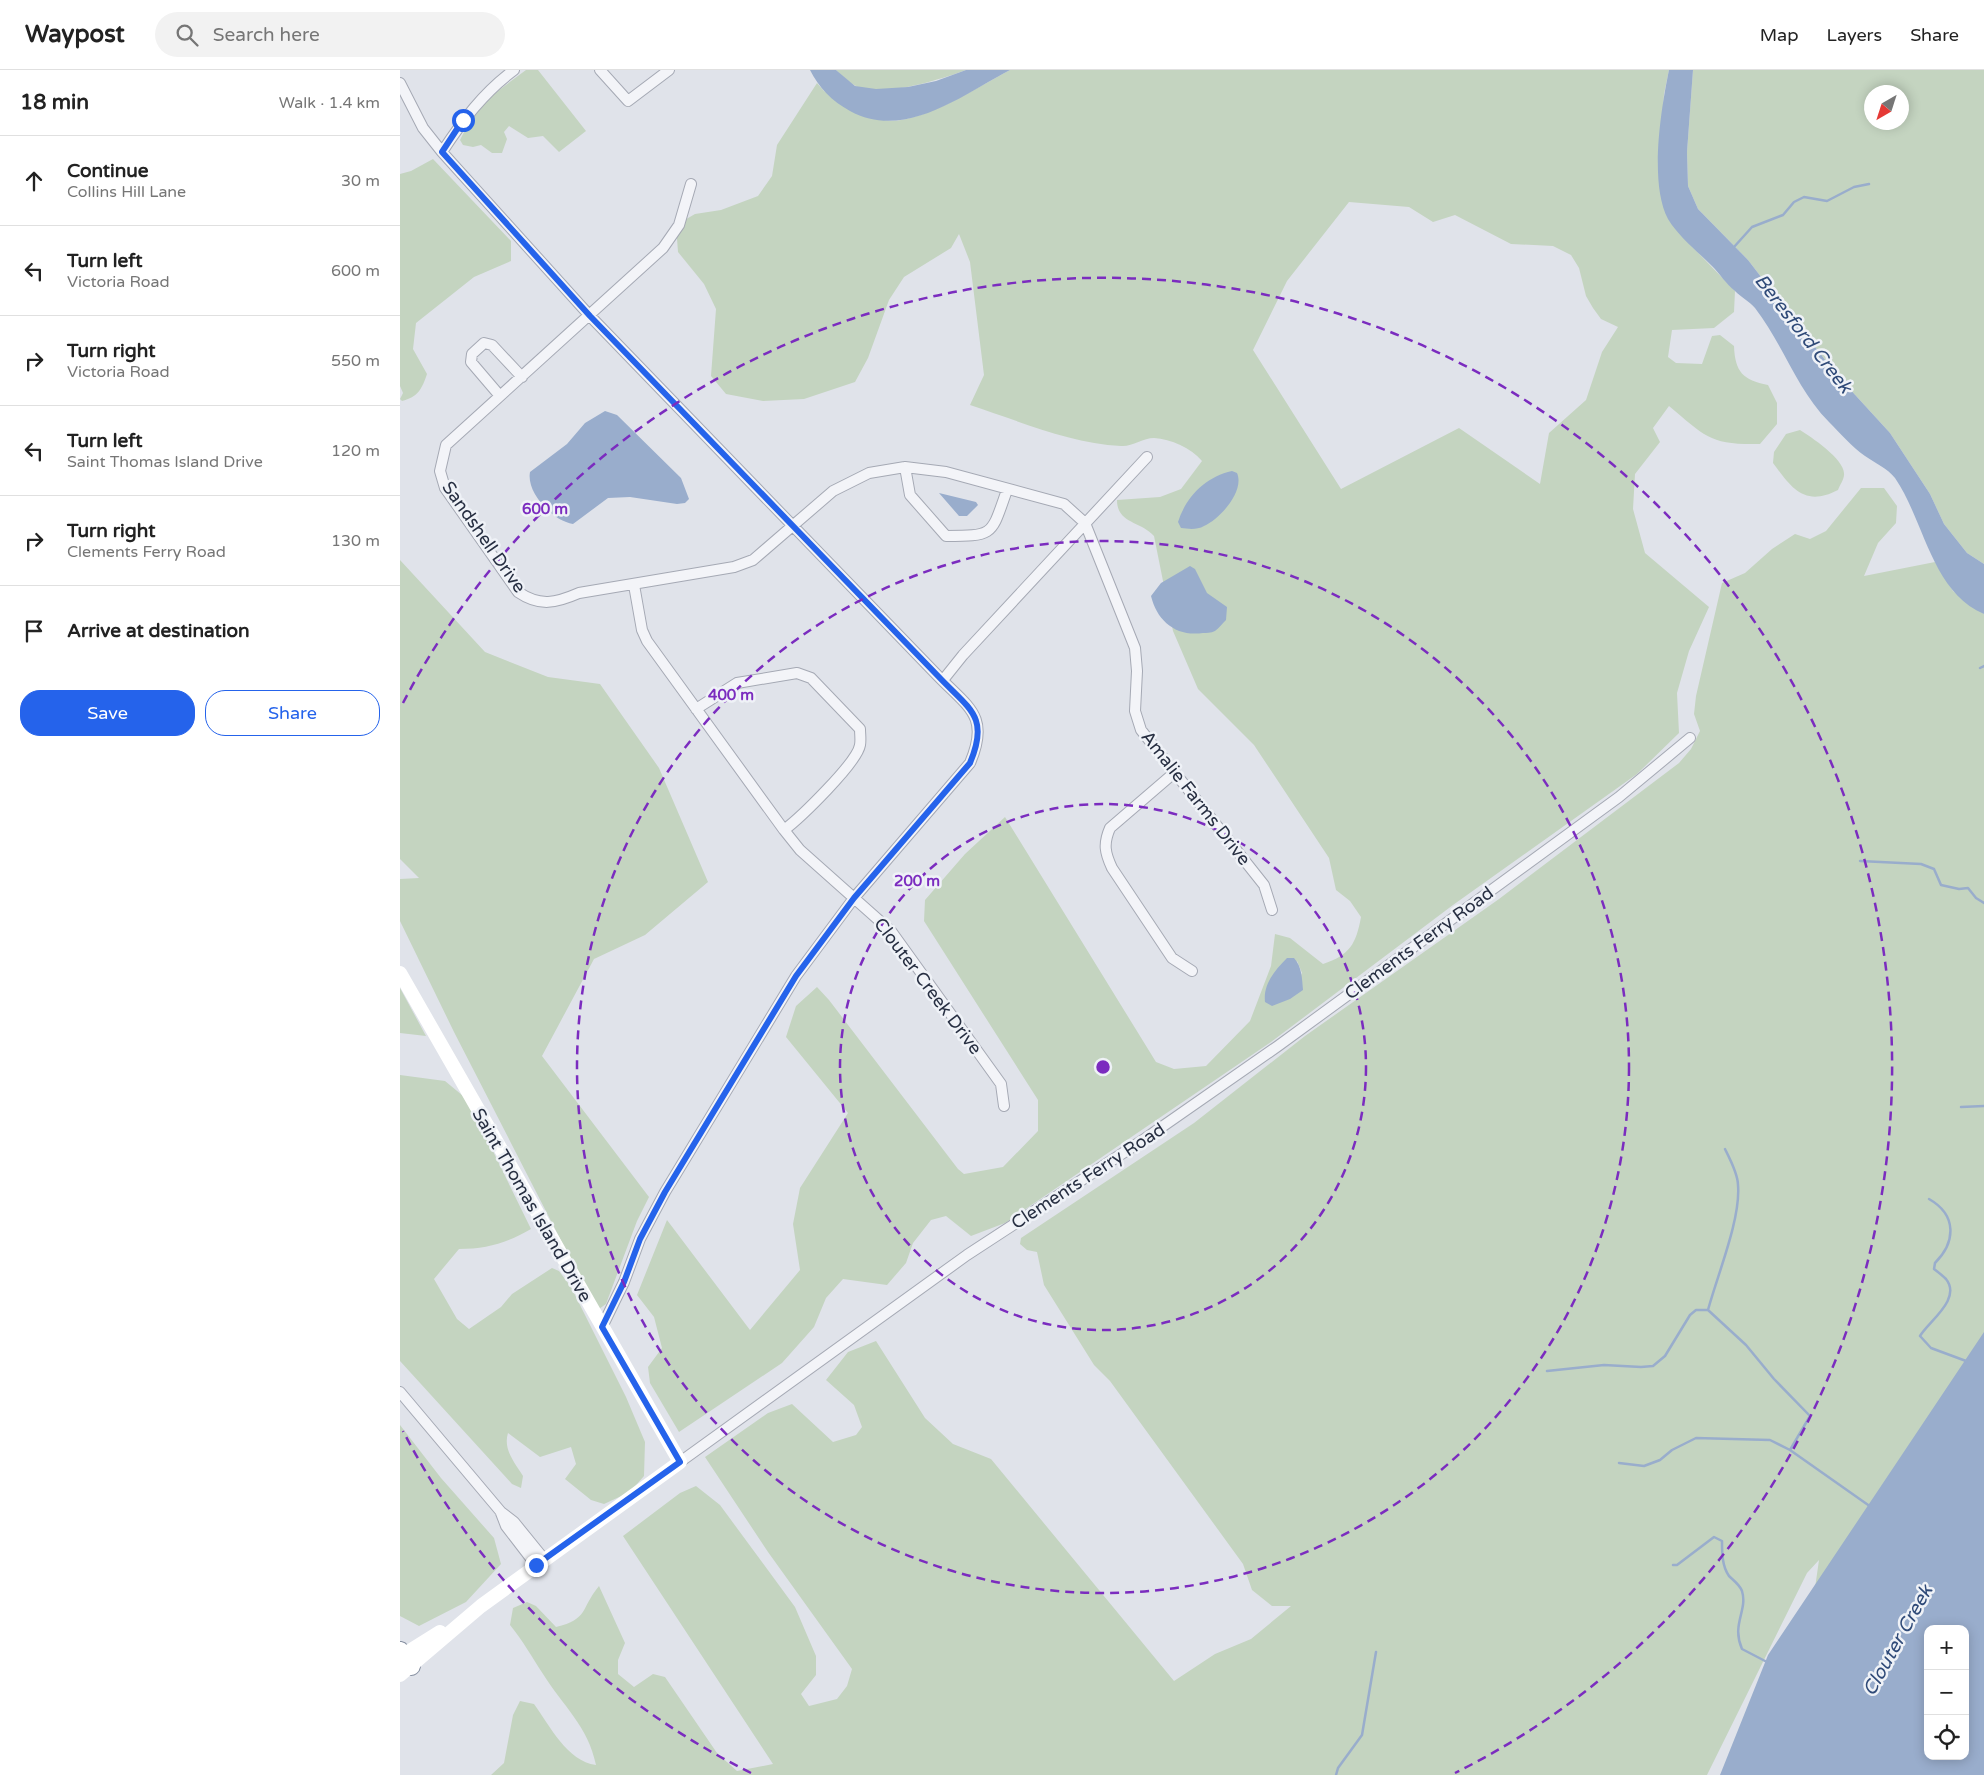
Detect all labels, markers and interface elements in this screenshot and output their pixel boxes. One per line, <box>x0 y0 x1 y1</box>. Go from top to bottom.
search box <box>155 12 505 57</box>
text: Waypost <box>25 20 125 49</box>
icon: search <box>173 21 201 49</box>
text: Search here <box>213 24 320 46</box>
text: Map <box>1760 24 1799 46</box>
text: Layers <box>1827 24 1882 46</box>
text: Share <box>1910 24 1959 46</box>
north arrow <box>1864 85 1909 130</box>
text: 18 min <box>20 90 89 115</box>
text: Walk · 1.4 km <box>279 93 380 113</box>
route start <box>452 109 475 132</box>
text: Continue <box>67 160 149 182</box>
icon: ahead <box>20 167 48 195</box>
text: 30 m <box>341 171 380 191</box>
text: Collins Hill Lane <box>67 182 186 202</box>
text: Turn left <box>67 250 143 272</box>
icon: left <box>20 257 48 285</box>
text: 600 m <box>331 261 380 281</box>
water label: Beresford Creek <box>1750 270 1857 399</box>
text: Victoria Road <box>67 272 170 292</box>
text: Turn right <box>67 340 155 362</box>
icon: right <box>20 347 48 375</box>
text: 550 m <box>331 351 380 371</box>
text: Victoria Road <box>67 362 170 382</box>
text: Turn left <box>67 430 143 452</box>
icon: left <box>20 437 48 465</box>
text: 120 m <box>331 441 380 461</box>
text: Saint Thomas Island Drive <box>67 452 263 472</box>
street label: Sandshell Drive <box>437 477 531 597</box>
text: 600 m <box>522 500 568 518</box>
text: Turn right <box>67 520 155 542</box>
icon: right <box>20 527 48 555</box>
text: 130 m <box>331 531 380 551</box>
text: Clements Ferry Road <box>67 542 226 562</box>
icon: arrive <box>20 617 48 645</box>
text: Arrive at destination <box>67 620 250 642</box>
text: 400 m <box>708 686 754 704</box>
button: Save <box>20 690 195 736</box>
button: Share <box>205 690 380 736</box>
street label: Amalie Farms Drive <box>1137 726 1255 870</box>
text: 200 m <box>894 872 940 890</box>
street label: Clements Ferry Road <box>1340 882 1498 1004</box>
street label: Clouter Creek Drive <box>869 913 987 1059</box>
centre of rings <box>1094 1058 1112 1076</box>
street label: Saint Thomas Island Drive <box>467 1104 597 1306</box>
street label: Clements Ferry Road <box>1007 1118 1169 1234</box>
route end <box>525 1554 548 1577</box>
water label: Clouter Creek <box>1858 1580 1938 1700</box>
map controls <box>1924 1625 1969 1760</box>
button: + <box>1924 1625 1969 1670</box>
button: − <box>1924 1670 1969 1715</box>
button: locate <box>1924 1715 1969 1760</box>

